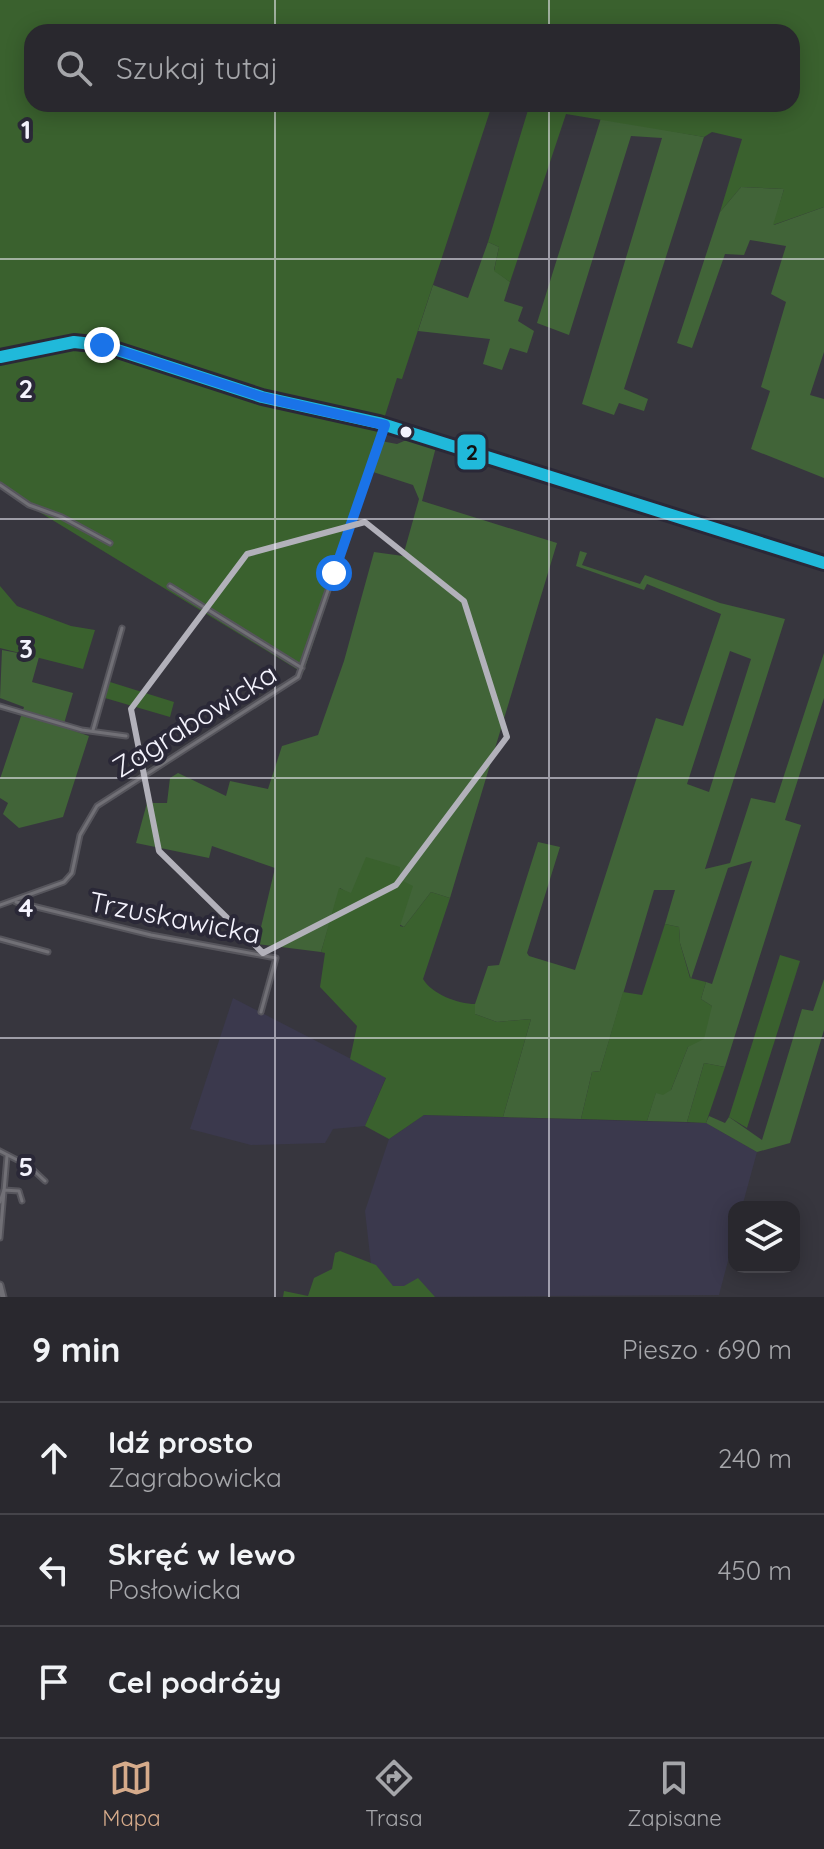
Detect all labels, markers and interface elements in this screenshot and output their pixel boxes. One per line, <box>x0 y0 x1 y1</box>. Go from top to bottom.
search box <box>24 24 800 112</box>
icon: search <box>52 46 96 90</box>
text: Szukaj tutaj <box>116 49 278 87</box>
text: 1 <box>21 113 31 146</box>
route end <box>84 327 120 363</box>
text: 2 <box>19 372 33 405</box>
unlabelled marker <box>398 424 414 440</box>
line badge: 2 <box>456 433 487 471</box>
text: 2 <box>466 438 478 466</box>
route start <box>316 555 352 591</box>
text: 3 <box>19 632 33 665</box>
street label: Zagrabowicka <box>105 656 283 784</box>
street label: Trzuskawicka <box>86 883 264 951</box>
text: 4 <box>18 891 34 924</box>
text: 5 <box>19 1150 33 1183</box>
map controls <box>728 1201 800 1273</box>
button: layers <box>728 1201 800 1273</box>
text: 9 min <box>32 1328 120 1371</box>
text: Pieszo · 690 m <box>622 1333 792 1366</box>
text: Idź prosto <box>108 1423 253 1461</box>
icon: ahead <box>32 1436 76 1480</box>
text: 240 m <box>718 1442 792 1475</box>
text: Zagrabowicka <box>108 1461 282 1494</box>
text: Skręć w lewo <box>108 1535 296 1573</box>
icon: left <box>32 1548 76 1592</box>
text: 450 m <box>718 1554 792 1587</box>
text: Posłowicka <box>108 1573 241 1606</box>
icon: arrive <box>32 1660 76 1704</box>
text: Cel podróży <box>108 1663 281 1701</box>
tab: Mapa <box>102 1756 161 1832</box>
tab: Trasa <box>365 1756 423 1832</box>
tab: Zapisane <box>627 1756 722 1832</box>

